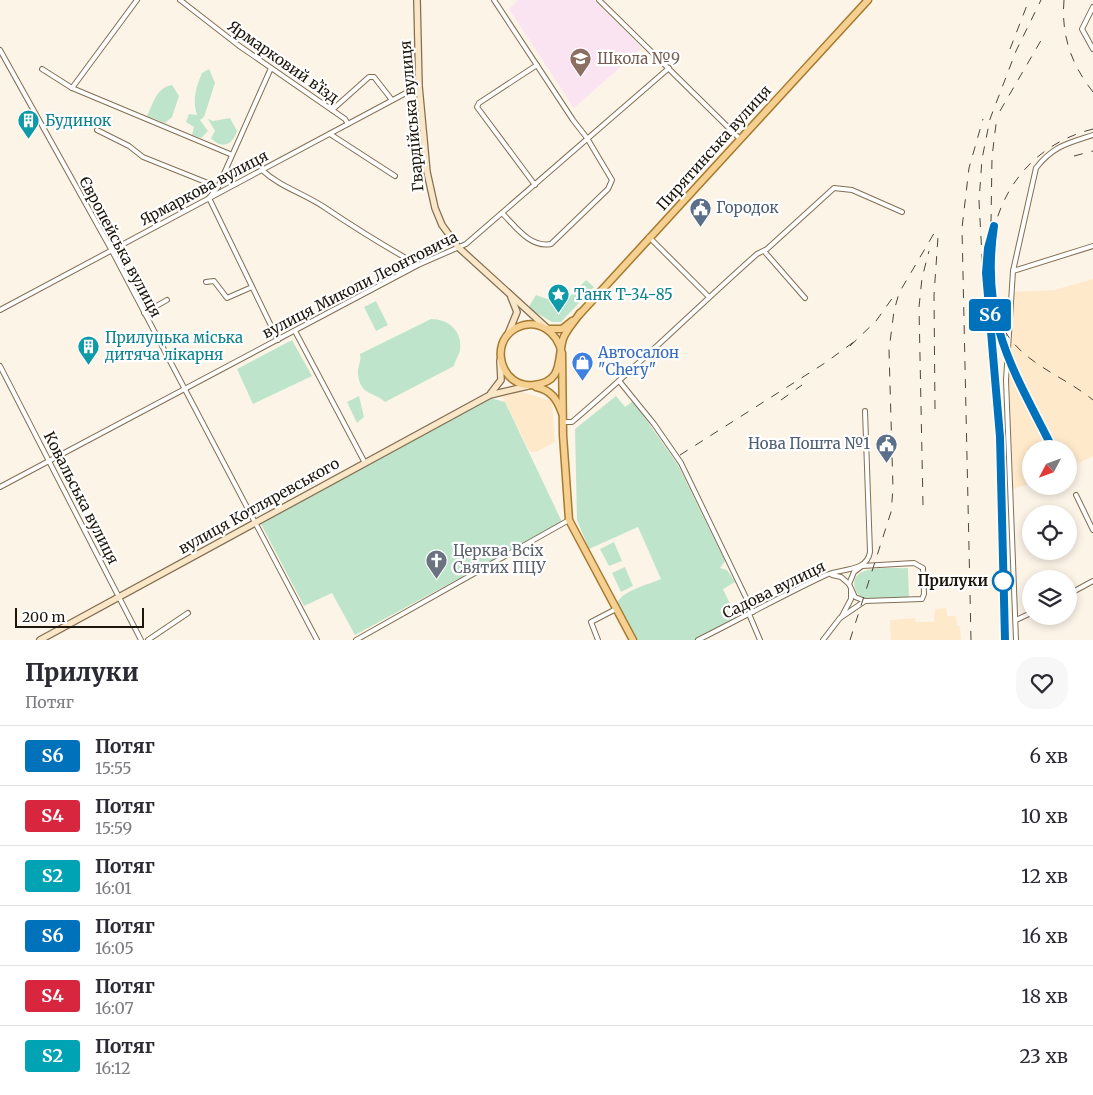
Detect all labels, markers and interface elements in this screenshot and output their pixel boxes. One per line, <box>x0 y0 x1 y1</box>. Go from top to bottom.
street label: Ярмарковий вʼїзд <box>224 16 342 107</box>
street label: Гвардійська вулиця <box>395 40 428 192</box>
school or university icon: Школа №9 <box>569 47 593 78</box>
place label: Школа №9 <box>597 49 680 68</box>
street label: Пирятинська вулиця <box>652 81 775 214</box>
building icon: Будинок <box>17 109 41 140</box>
place label: Будинок <box>45 111 112 130</box>
street label: Ярмаркова вулиця <box>136 146 271 229</box>
street label: Європейська вулиця <box>75 173 166 320</box>
public building icon: Городок <box>688 196 712 227</box>
place label: Городок <box>716 198 779 217</box>
street label: вулиця Миколи Леонтовича <box>259 227 461 342</box>
place icon: Танк Т-34-85 <box>546 283 570 314</box>
place label: Танк Т-34-85 <box>574 285 673 304</box>
line badge: S6 <box>968 299 1012 331</box>
text: S6 <box>979 303 1001 326</box>
place label: Прилуцька міська дитяча лікарня <box>104 328 243 364</box>
building icon: Прилуцька міська дитяча лікарня <box>77 335 101 366</box>
place label: Автосалон "Chery" <box>597 343 679 379</box>
shop icon: Автосалон "Chery" <box>570 350 594 381</box>
street label: Ковальська вулиця <box>40 428 123 567</box>
public building icon: Нова Пошта №1 <box>874 432 898 463</box>
place label: Нова Пошта №1 <box>748 434 870 453</box>
north arrow <box>1022 440 1078 495</box>
map controls <box>1022 440 1077 625</box>
street label: вулиця Котляревського <box>175 453 343 558</box>
button: locate <box>1022 505 1077 560</box>
place label: Церква Всіх Святих ПЦУ <box>453 541 546 577</box>
church icon: Церква Всіх Святих ПЦУ <box>425 548 449 579</box>
street label: Садова вулиця <box>719 556 828 623</box>
marker: Прилуки <box>992 570 1014 592</box>
button: layers <box>1022 570 1077 625</box>
place label: Прилуки <box>918 571 988 590</box>
scale bar <box>15 605 144 628</box>
text: 200 m <box>22 608 65 626</box>
text: Прилуки <box>25 657 139 688</box>
button: heart <box>1016 657 1068 709</box>
text: Потяг <box>25 692 74 712</box>
text: Потяг <box>95 734 155 758</box>
text: S6 <box>41 744 64 767</box>
text: 6 хв <box>1029 744 1068 768</box>
text: 15:55 <box>95 758 132 778</box>
text: Потяг <box>95 794 155 818</box>
text: S4 <box>41 804 64 827</box>
text: 10 хв <box>1021 804 1068 828</box>
text: 15:59 <box>95 818 132 838</box>
text: Потяг <box>95 854 155 878</box>
text: S2 <box>42 864 63 887</box>
text: 12 хв <box>1021 864 1068 888</box>
text: 16:01 <box>95 878 131 898</box>
text: Потяг <box>95 914 155 938</box>
text: S6 <box>41 924 64 947</box>
text: 16 хв <box>1022 924 1068 948</box>
text: 16:05 <box>95 938 134 958</box>
text: Потяг <box>95 974 155 998</box>
text: S4 <box>41 984 64 1007</box>
text: 18 хв <box>1022 984 1068 1008</box>
text: 16:07 <box>95 998 134 1018</box>
text: Потяг <box>95 1034 155 1058</box>
text: S2 <box>42 1044 63 1067</box>
text: 23 хв <box>1019 1044 1068 1068</box>
text: 16:12 <box>95 1058 131 1078</box>

